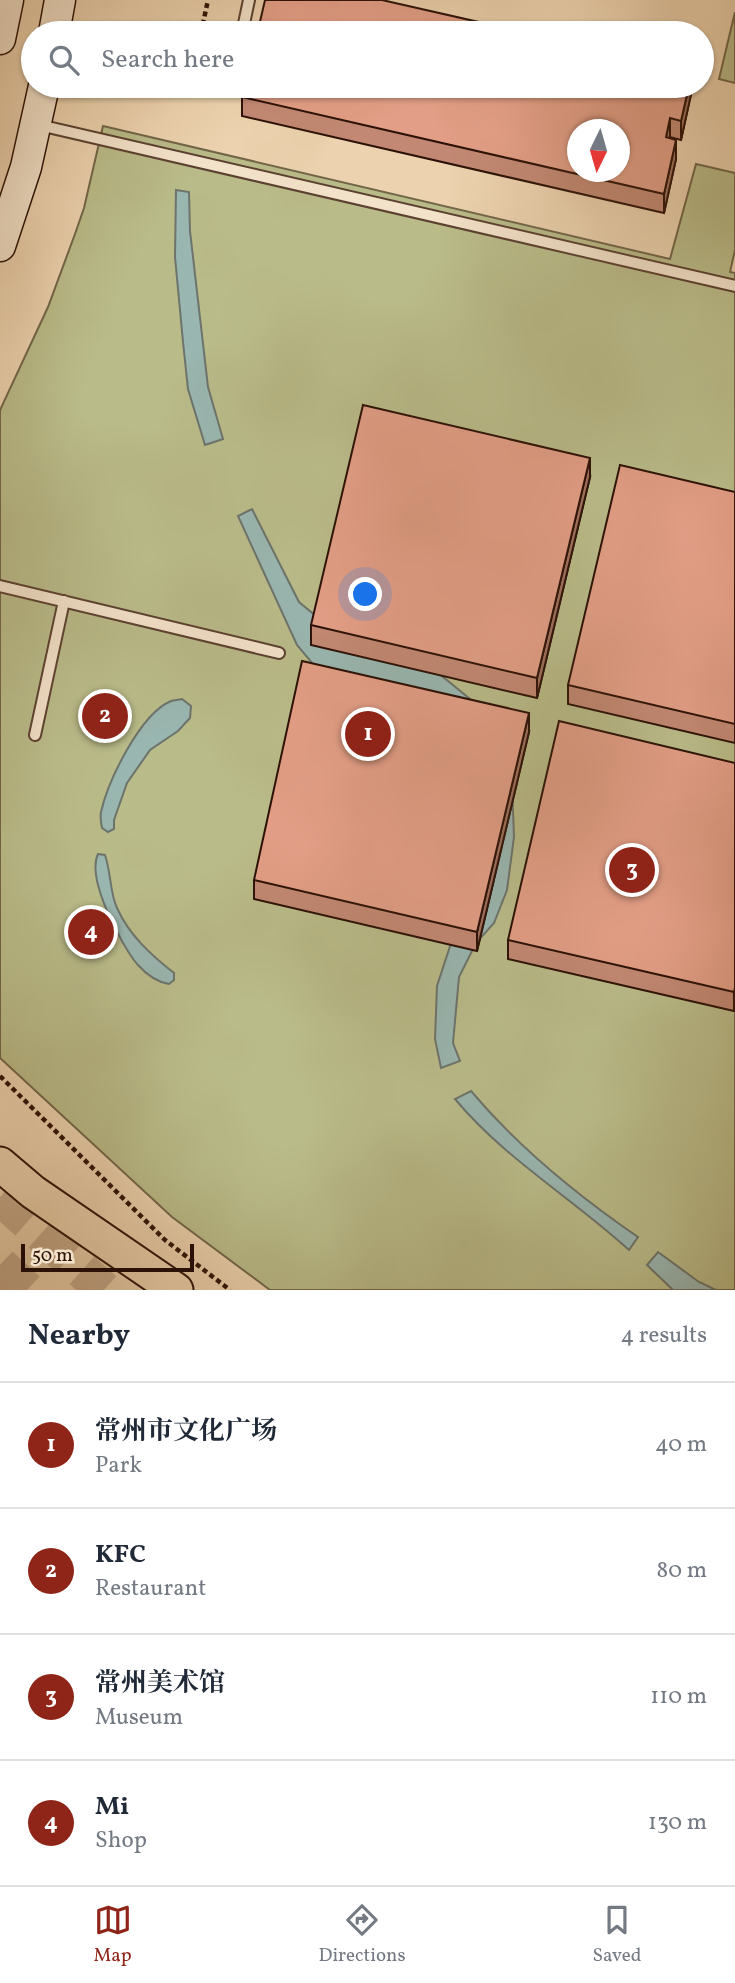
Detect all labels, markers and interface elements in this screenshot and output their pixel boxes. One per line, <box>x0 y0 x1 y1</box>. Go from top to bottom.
search box <box>21 21 714 98</box>
icon: search <box>45 41 83 79</box>
text: Search here <box>101 42 234 78</box>
north arrow <box>567 119 630 182</box>
your location <box>348 577 382 611</box>
pin: 2 <box>82 690 128 742</box>
pin: 1 <box>345 708 391 760</box>
pin: 3 <box>609 844 655 896</box>
pin: 4 <box>68 906 114 958</box>
scale bar <box>21 1241 194 1273</box>
text: 50 m <box>32 1243 73 1269</box>
text: Nearby <box>28 1315 130 1357</box>
text: 4 results <box>621 1320 707 1352</box>
text: 常州市文化广场 <box>95 1414 277 1450</box>
text: 1 <box>46 1429 56 1461</box>
text: 40 m <box>655 1429 707 1461</box>
text: Park <box>95 1450 142 1482</box>
text: KFC <box>95 1537 146 1573</box>
text: 2 <box>45 1555 57 1587</box>
text: 80 m <box>657 1555 707 1587</box>
text: Restaurant <box>95 1573 206 1605</box>
text: 常州美术馆 <box>95 1666 225 1702</box>
text: 3 <box>45 1681 57 1713</box>
text: 110 m <box>650 1681 707 1713</box>
text: Museum <box>95 1702 183 1734</box>
text: Mi <box>95 1789 129 1825</box>
text: 4 <box>44 1807 58 1839</box>
text: 130 m <box>648 1807 707 1839</box>
text: Shop <box>95 1825 147 1857</box>
tab: Map <box>93 1901 132 1969</box>
tab: Directions <box>319 1901 406 1969</box>
tab: Saved <box>593 1901 641 1969</box>

